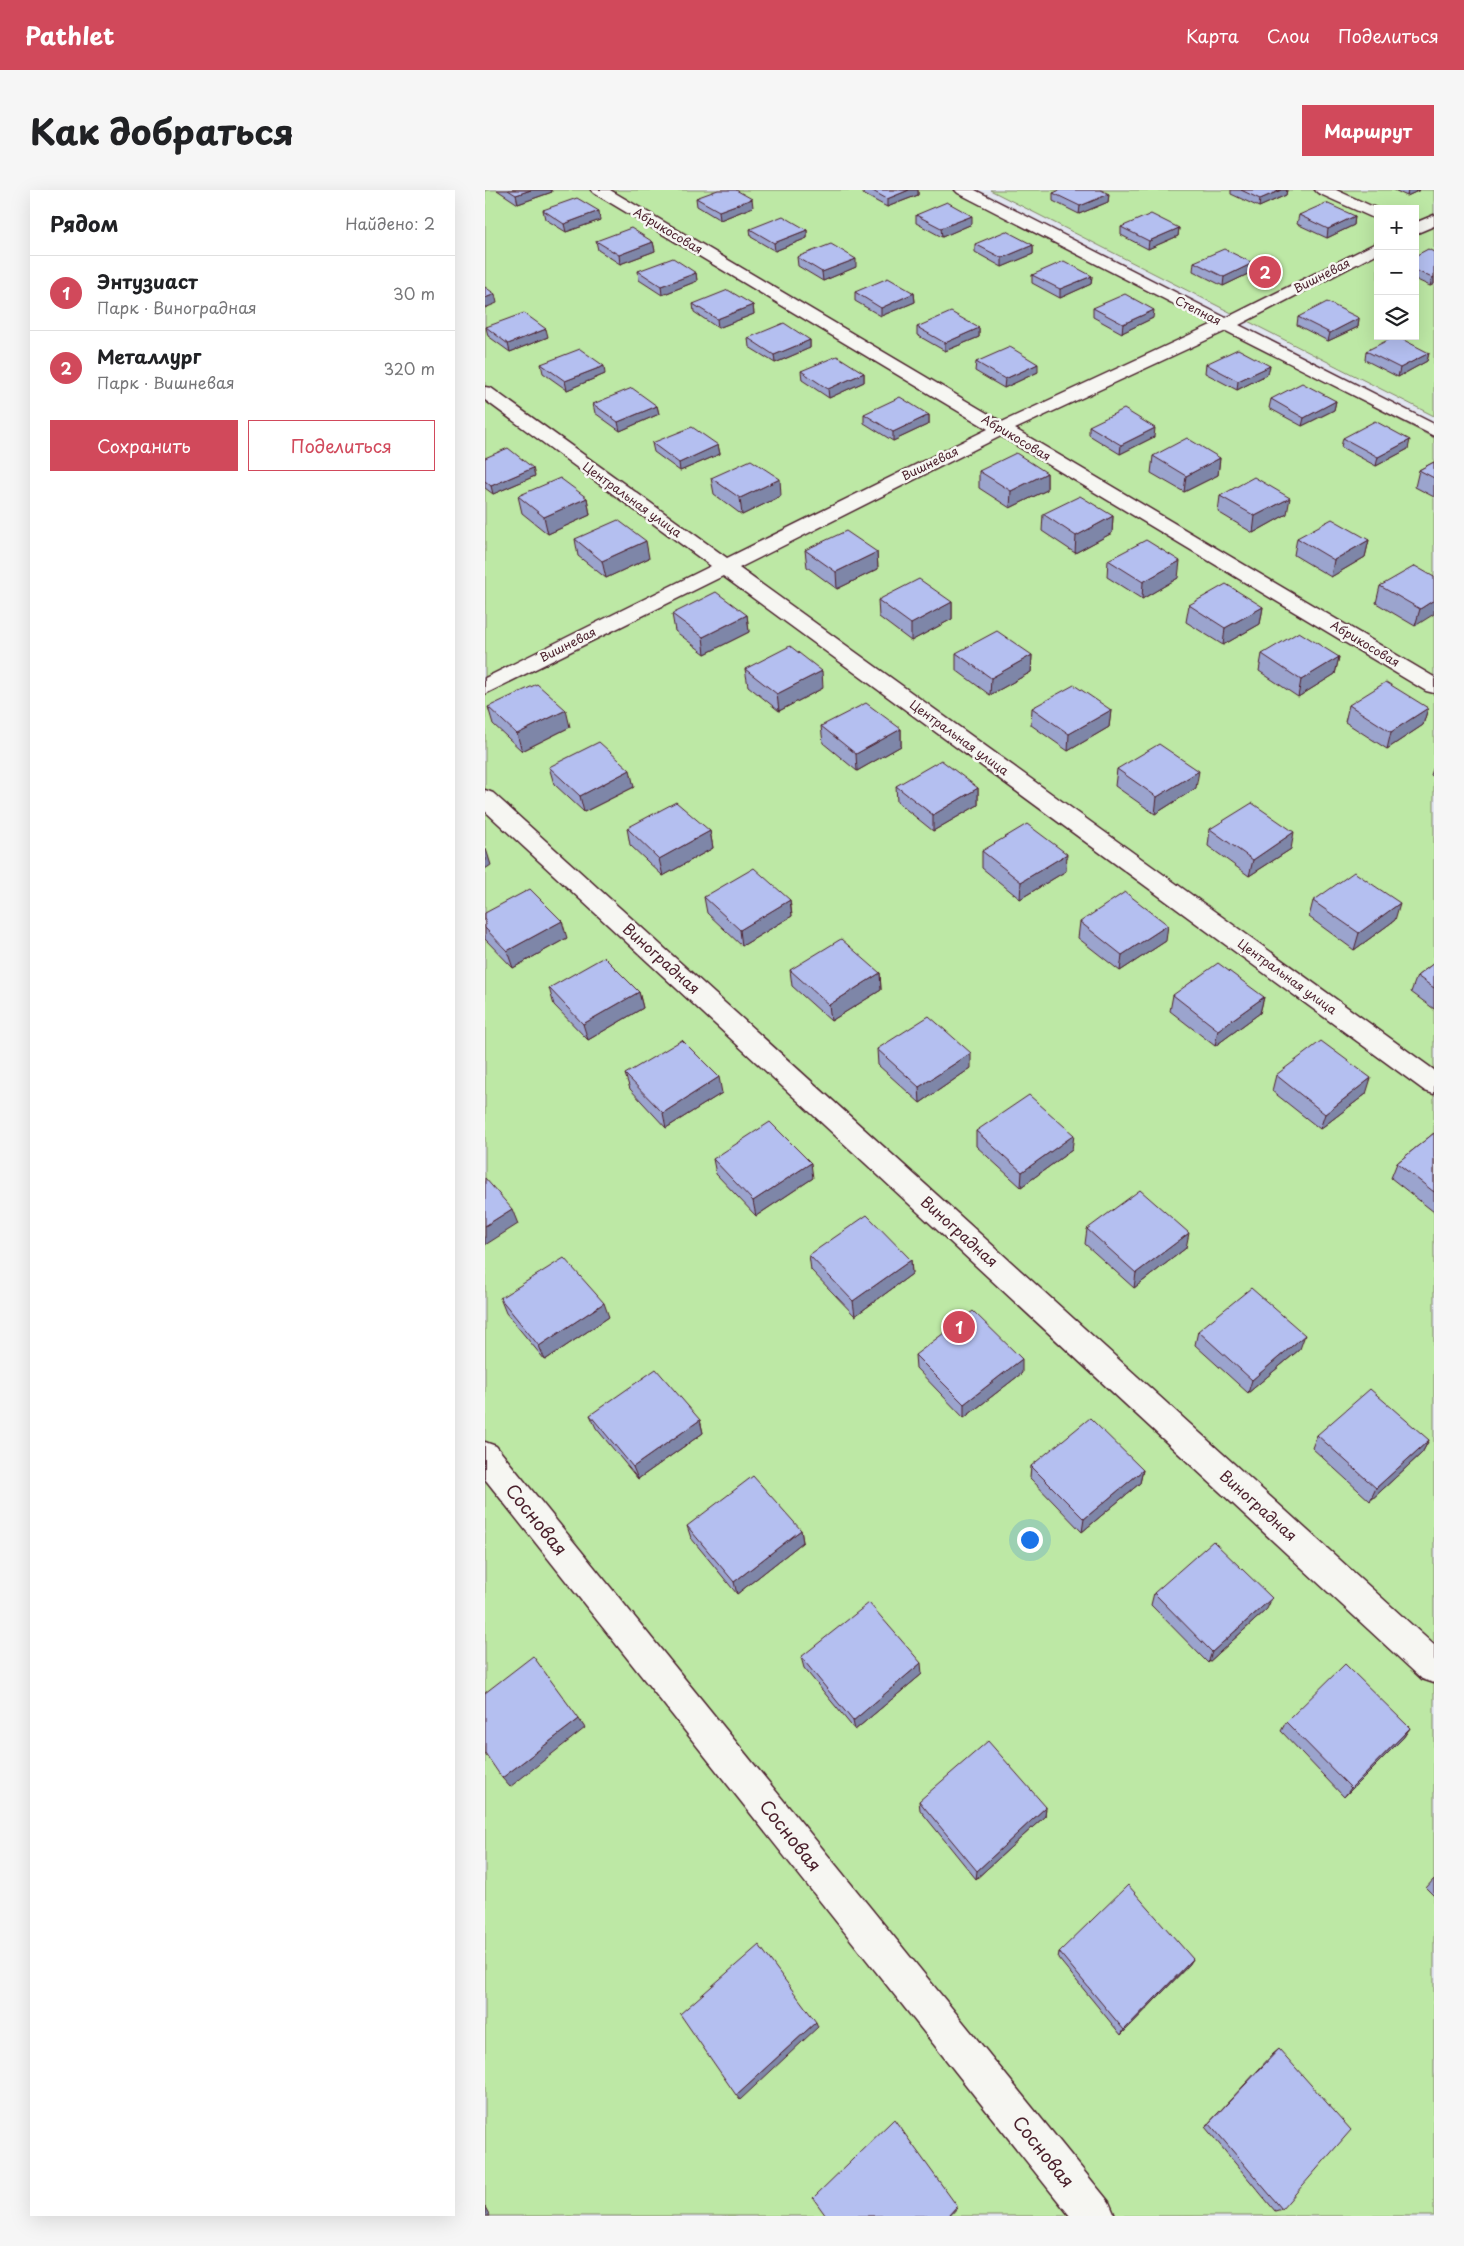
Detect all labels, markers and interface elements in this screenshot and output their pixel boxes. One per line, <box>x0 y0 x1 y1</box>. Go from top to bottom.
text: Pathlet <box>25 17 115 53</box>
text: Карта <box>1186 22 1239 49</box>
text: Слои <box>1267 22 1310 49</box>
text: Поделиться <box>1338 22 1439 49</box>
text: Как добраться <box>30 104 294 157</box>
button: Маршрут <box>1302 105 1434 156</box>
street label: Абрикосовая <box>631 202 706 258</box>
map controls <box>1374 205 1419 340</box>
button: + <box>1374 205 1419 250</box>
text: Рядом <box>50 207 118 239</box>
text: Найдено: 2 <box>345 211 435 235</box>
button: − <box>1374 250 1419 295</box>
pin: 2 <box>1249 253 1281 291</box>
street label: Вишневая <box>1290 253 1353 297</box>
text: Энтузиаст <box>97 267 198 295</box>
text: 1 <box>62 281 70 305</box>
text: 30 m <box>393 281 435 305</box>
street label: Степная <box>1172 291 1225 329</box>
text: Парк · Виноградная <box>97 295 257 319</box>
button: layers <box>1374 295 1419 340</box>
text: Металлург <box>97 342 201 370</box>
text: 2 <box>60 356 72 380</box>
text: 320 m <box>384 356 435 380</box>
text: Парк · Вишневая <box>97 370 235 394</box>
street label: Абрикосовая <box>979 409 1054 465</box>
button: Сохранить <box>50 420 238 471</box>
button: Поделиться <box>248 420 435 471</box>
street label: Вишневая <box>898 442 961 485</box>
street label: Центральная улица <box>579 457 686 542</box>
street label: Абрикосовая <box>1328 615 1403 671</box>
street label: Вишневая <box>536 622 599 666</box>
street label: Центральная улица <box>906 695 1013 780</box>
street label: Виноградная <box>618 917 706 999</box>
street label: Центральная улица <box>1234 934 1341 1019</box>
street label: Виноградная <box>916 1190 1004 1272</box>
pin: 1 <box>943 1308 975 1346</box>
street label: Виноградная <box>1215 1464 1303 1546</box>
street label: Сосновая <box>500 1477 575 1561</box>
your location <box>1017 1527 1043 1553</box>
street label: Сосновая <box>754 1793 829 1877</box>
street label: Сосновая <box>1007 2109 1082 2193</box>

